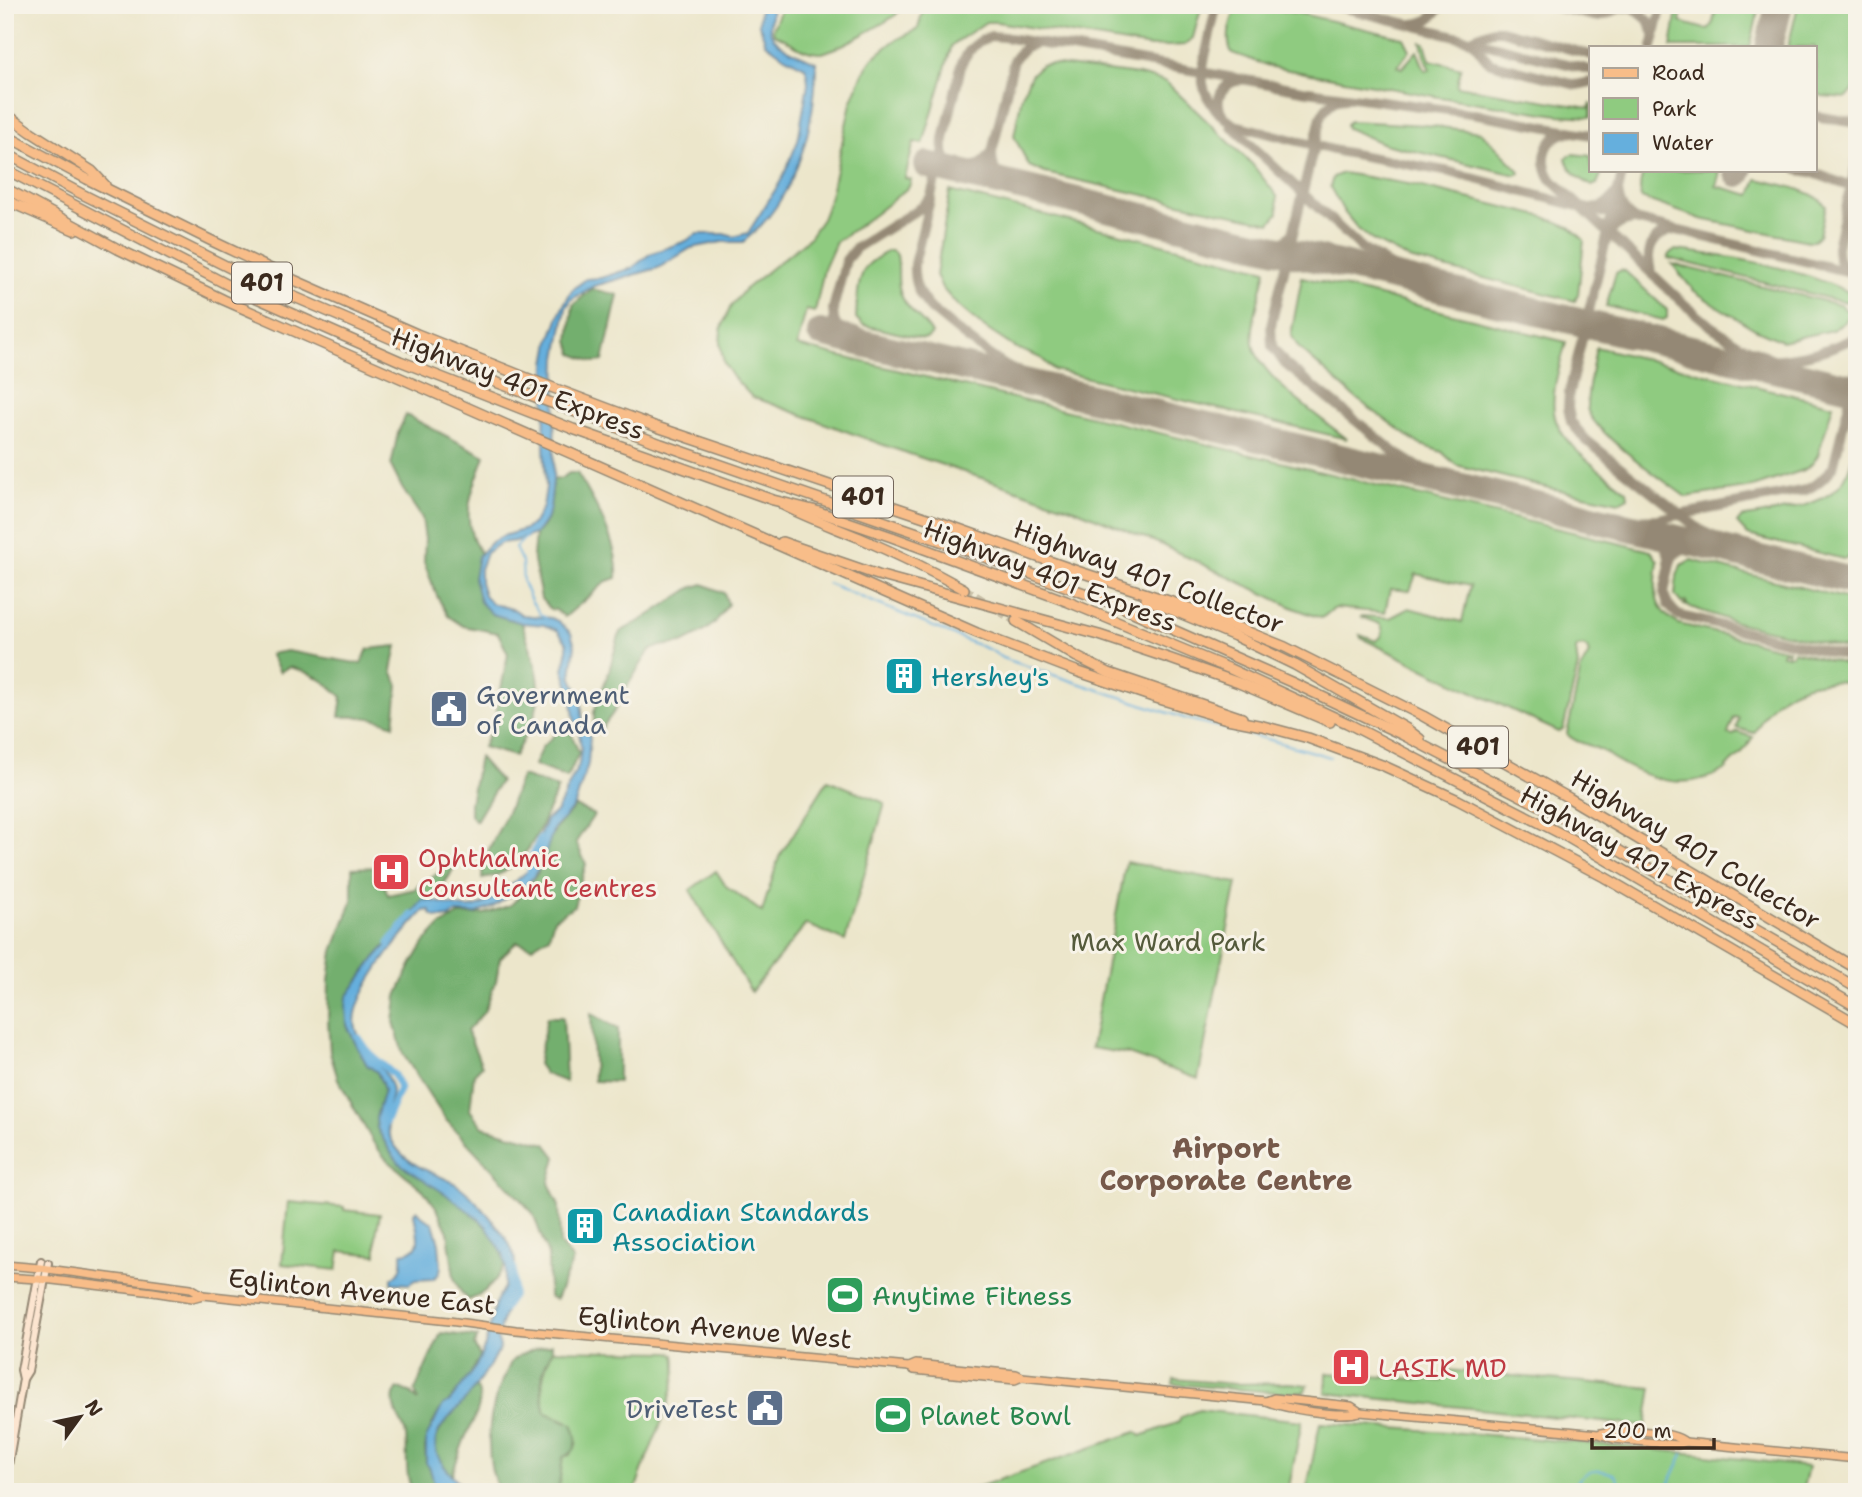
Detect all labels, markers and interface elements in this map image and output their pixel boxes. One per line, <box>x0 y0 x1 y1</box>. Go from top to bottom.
legend <box>1589 46 1816 172</box>
text: Road <box>1652 59 1705 87</box>
text: Park <box>1652 95 1697 123</box>
text: Water <box>1652 129 1714 157</box>
road number: 401 <box>232 262 292 304</box>
street label: Highway 401 Express <box>386 319 650 447</box>
road number: 401 <box>833 476 893 518</box>
street label: Highway 401 Express <box>918 511 1182 639</box>
street label: Highway 401 Collector <box>1009 511 1289 641</box>
building icon: Hershey's <box>883 655 925 697</box>
place label: Hershey's <box>931 659 1050 694</box>
place label: Government of Canada <box>476 677 630 742</box>
public building icon: Government of Canada <box>428 688 470 730</box>
road number: 401 <box>1448 726 1508 768</box>
street label: Highway 401 Collector <box>1565 760 1827 938</box>
street label: Highway 401 Express <box>1514 777 1766 937</box>
place label: Ophthalmic Consultant Centres <box>418 840 657 905</box>
hospital icon: Ophthalmic Consultant Centres <box>370 851 412 893</box>
park label: Max Ward Park <box>1070 924 1266 959</box>
district label: Airport Corporate Centre <box>1099 1129 1353 1199</box>
place label: Canadian Standards Association <box>612 1194 870 1259</box>
building icon: Canadian Standards Association <box>564 1205 606 1247</box>
street label: Eglinton Avenue East <box>227 1260 497 1322</box>
sports icon: Anytime Fitness <box>824 1274 866 1316</box>
place label: Anytime Fitness <box>872 1278 1072 1313</box>
street label: Eglinton Avenue West <box>576 1298 854 1356</box>
hospital icon: LASIK MD <box>1330 1346 1372 1388</box>
place label: LASIK MD <box>1378 1350 1507 1385</box>
north arrow <box>46 1382 116 1452</box>
public building icon: DriveTest <box>744 1387 786 1429</box>
place label: DriveTest <box>626 1391 738 1426</box>
sports icon: Planet Bowl <box>872 1394 914 1436</box>
text: N <box>79 1395 108 1421</box>
place label: Planet Bowl <box>920 1398 1071 1433</box>
scale bar <box>1592 1406 1715 1450</box>
text: 200 m <box>1603 1417 1672 1445</box>

